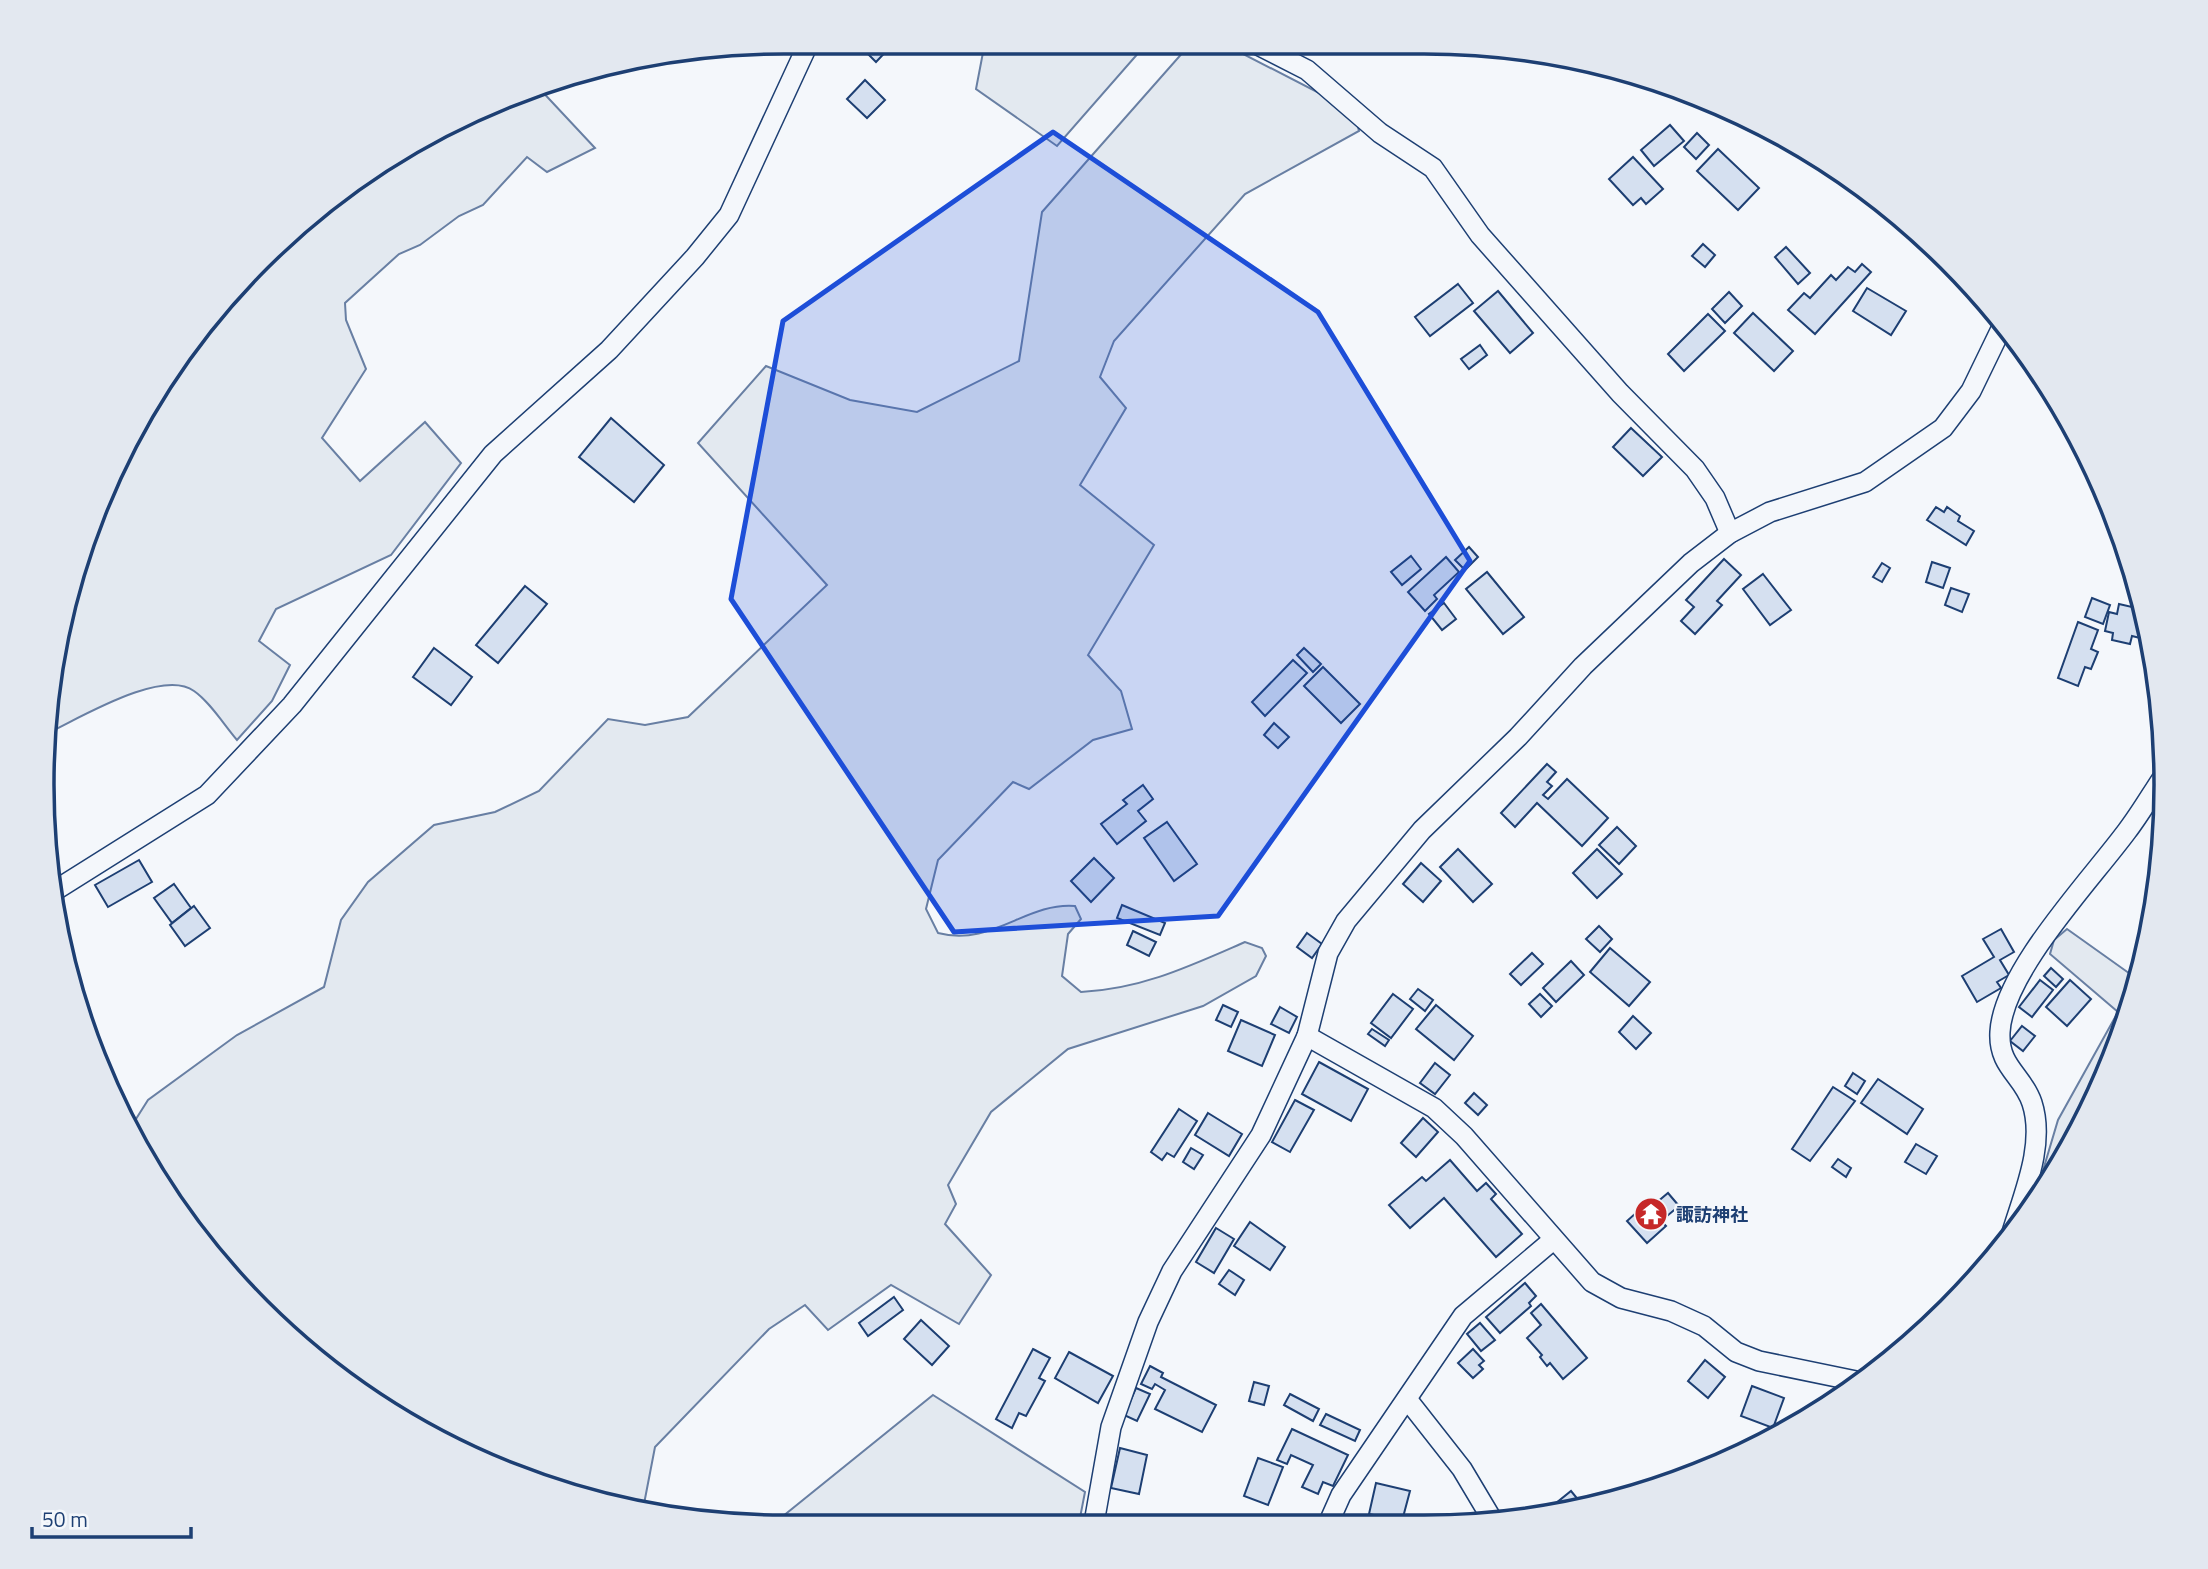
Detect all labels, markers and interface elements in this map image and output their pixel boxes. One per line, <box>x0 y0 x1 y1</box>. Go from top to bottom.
temple icon: 諏訪神社 <box>1632 1195 1670 1233</box>
place label: 諏訪神社 <box>1676 1201 1748 1228</box>
scale bar <box>32 1496 191 1540</box>
text: 50 m <box>42 1503 88 1535</box>

